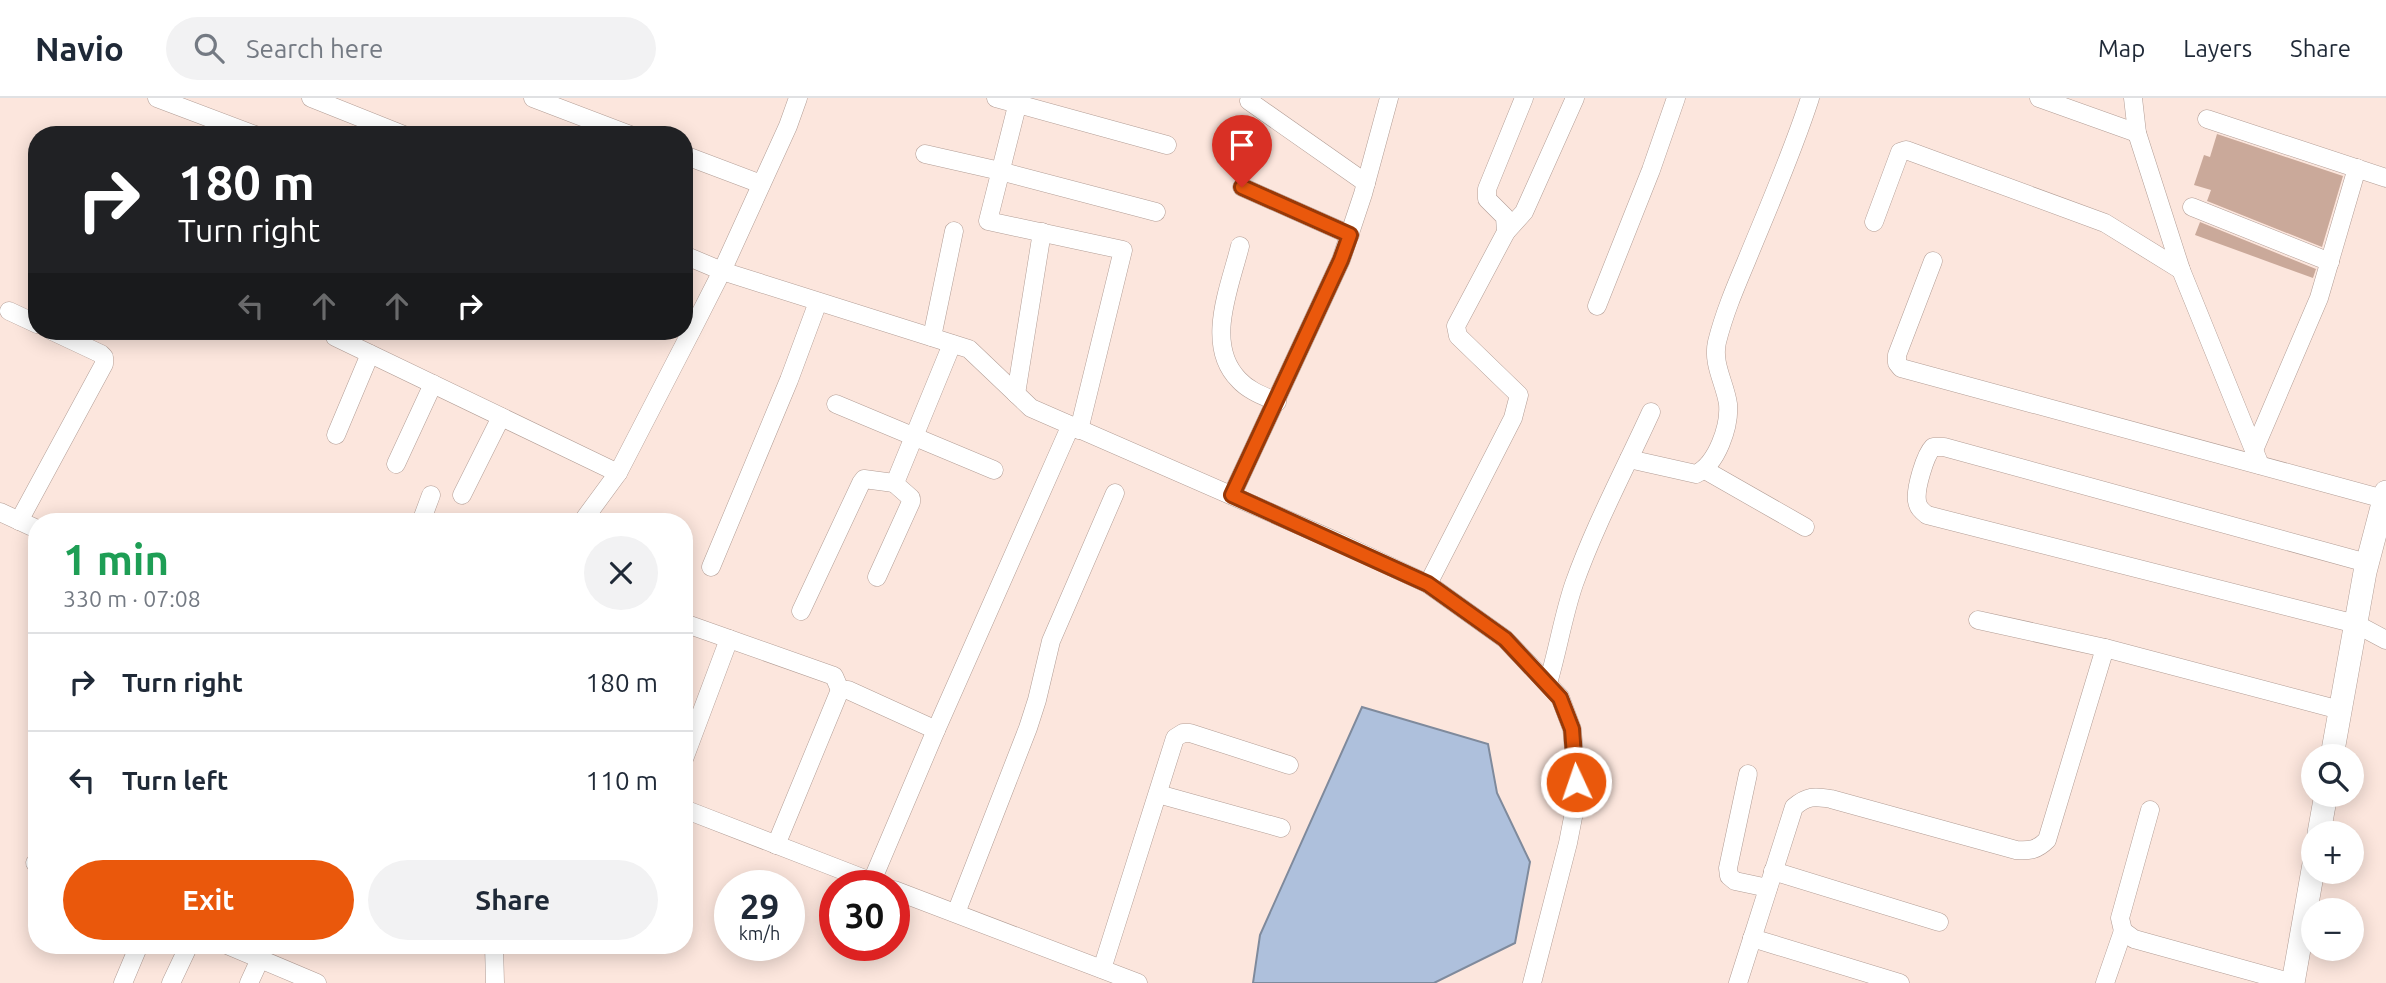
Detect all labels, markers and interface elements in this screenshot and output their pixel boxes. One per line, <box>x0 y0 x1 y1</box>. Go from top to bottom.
search box <box>166 17 656 80</box>
icon: search <box>190 29 228 67</box>
text: Navio <box>35 30 124 67</box>
text: Search here <box>246 34 383 63</box>
text: Map <box>2098 35 2145 62</box>
text: Layers <box>2183 35 2252 62</box>
text: Share <box>2290 35 2351 62</box>
pin <box>1212 115 1272 187</box>
icon: arrive <box>1223 126 1261 164</box>
icon: right <box>63 154 154 245</box>
text: 180 m <box>178 154 315 209</box>
text: Turn right <box>178 212 320 248</box>
icon: left <box>232 287 270 325</box>
icon: ahead <box>305 287 343 325</box>
icon: ahead <box>378 287 416 325</box>
icon: right <box>451 287 489 325</box>
text: 1 min <box>63 536 169 583</box>
button: close <box>584 536 658 610</box>
text: 330 m · 07:08 <box>63 586 201 611</box>
icon: right <box>63 663 101 701</box>
text: Turn right <box>122 668 243 697</box>
text: 180 m <box>586 668 658 697</box>
map controls <box>2301 744 2364 961</box>
button: search <box>2301 744 2364 807</box>
position arrow <box>1539 745 1613 819</box>
icon: left <box>63 761 101 799</box>
text: Turn left <box>122 766 228 795</box>
text: 110 m <box>586 766 658 795</box>
button: + <box>2301 821 2364 884</box>
button: Exit <box>63 860 354 940</box>
button: Share <box>368 860 658 940</box>
speed limit sign: 30 <box>819 870 910 961</box>
text: 29 <box>740 886 779 926</box>
button: − <box>2301 898 2364 961</box>
text: km/h <box>739 923 780 943</box>

